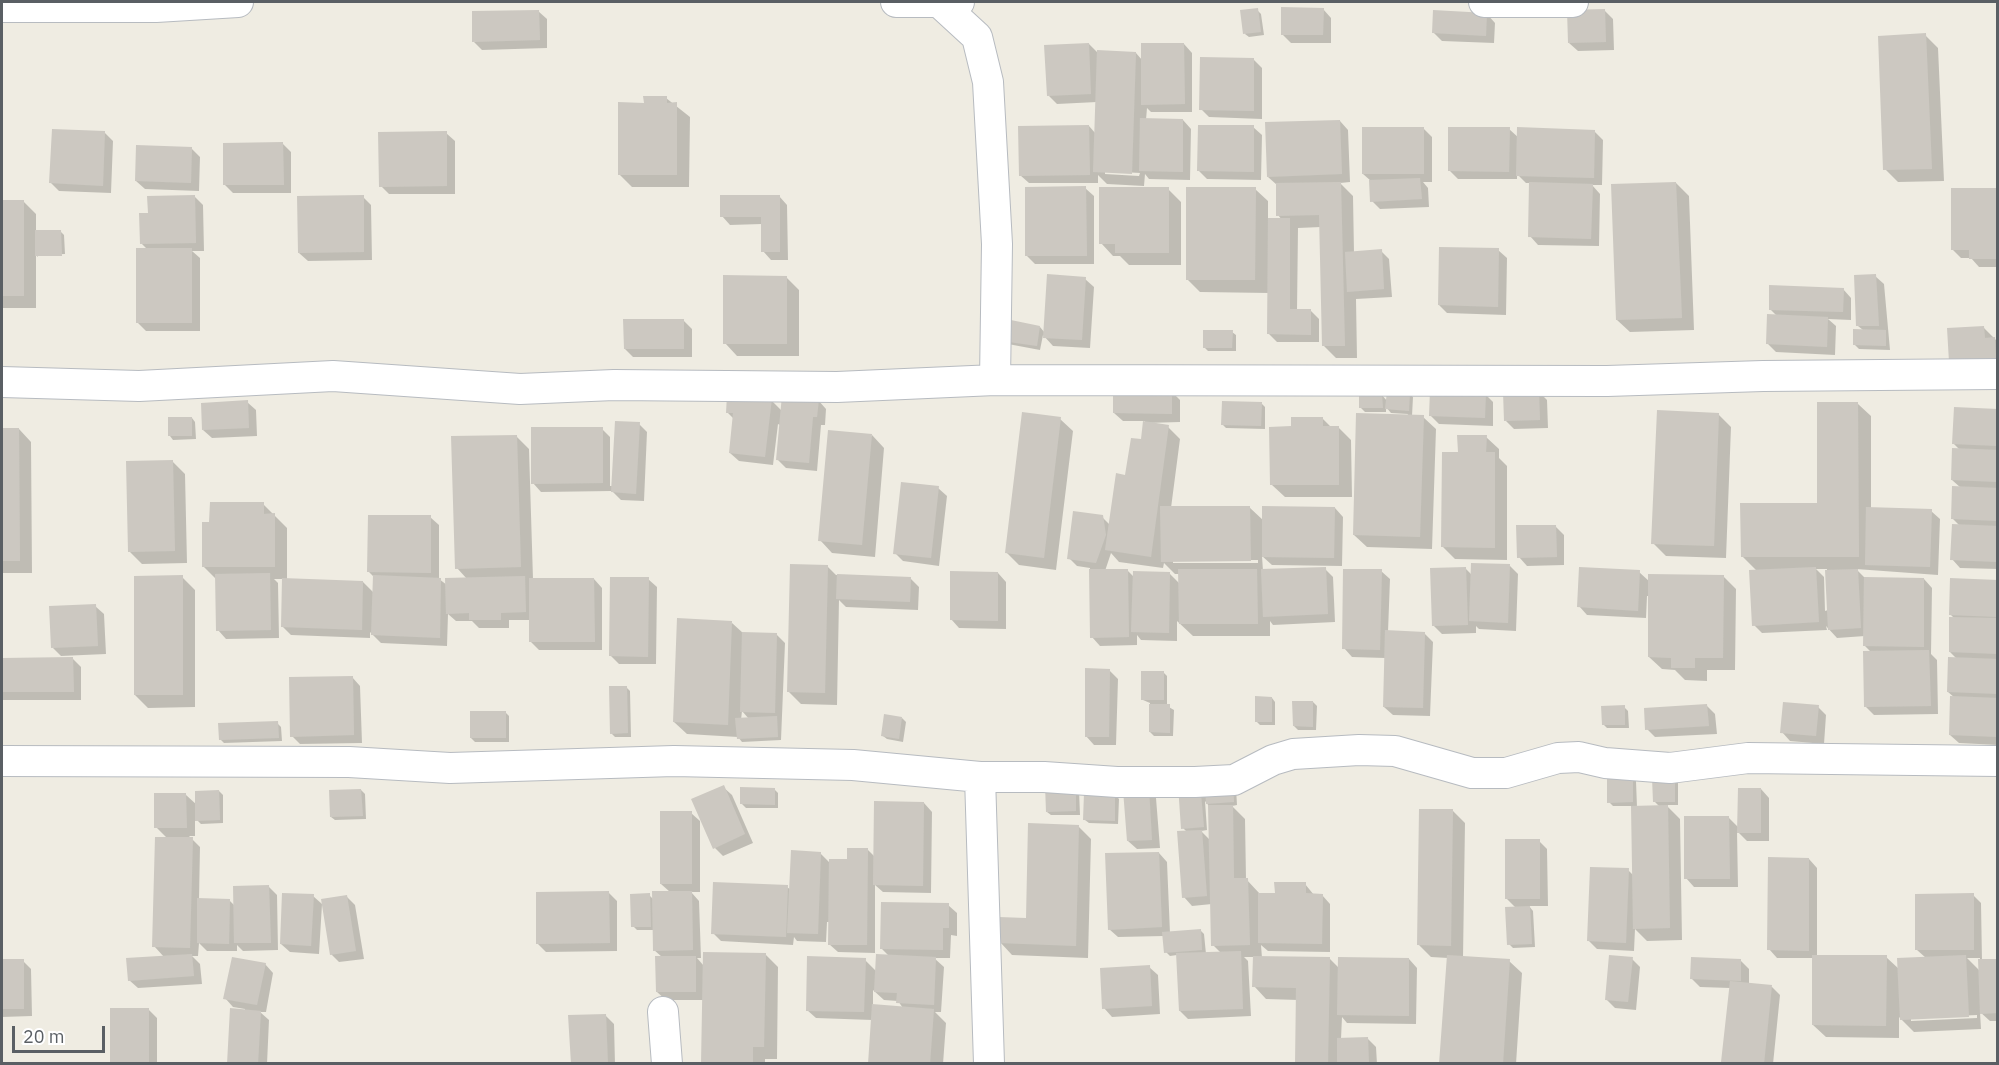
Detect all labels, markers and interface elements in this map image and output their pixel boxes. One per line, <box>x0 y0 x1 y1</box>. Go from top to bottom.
scale bar <box>15 1014 108 1052</box>
text: 20 m <box>23 1025 65 1048</box>

